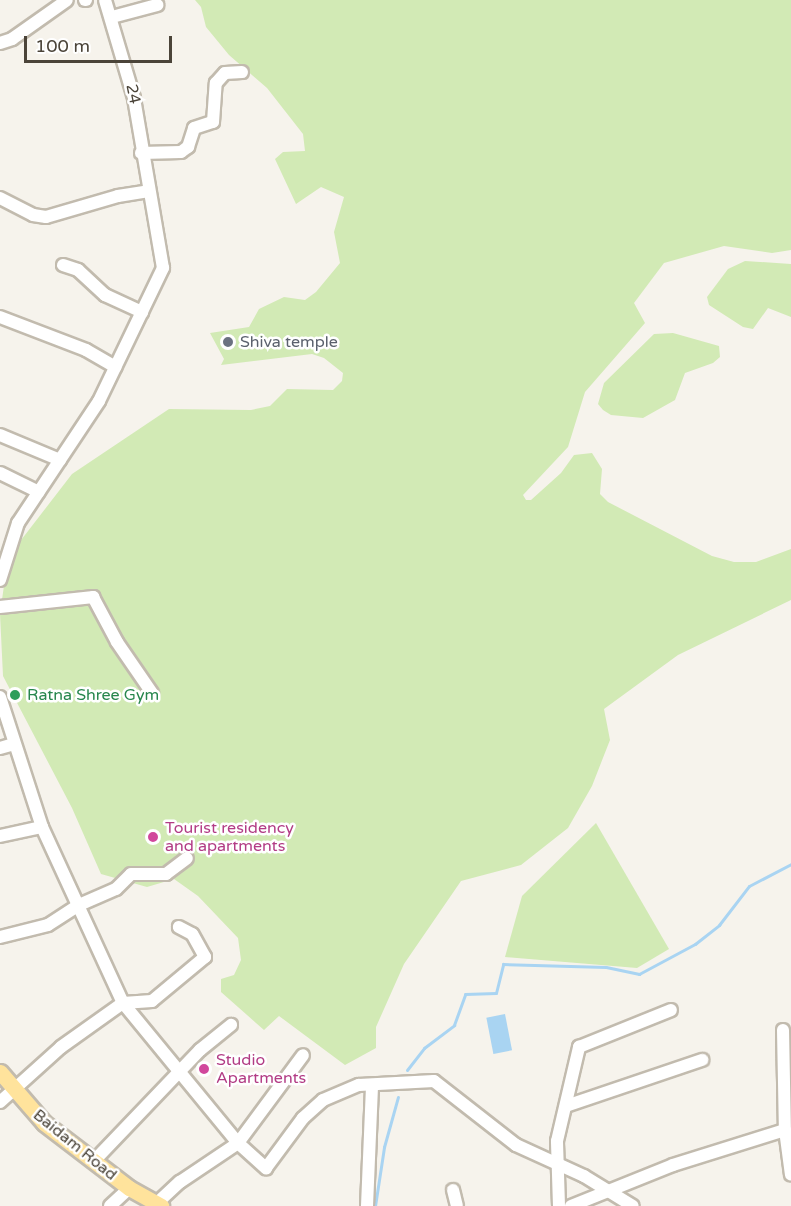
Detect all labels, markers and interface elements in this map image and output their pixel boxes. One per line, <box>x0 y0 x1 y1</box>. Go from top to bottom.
scale bar <box>27 24 176 62</box>
text: 100 m <box>35 35 90 57</box>
street label: 24 <box>122 82 144 106</box>
place label: Shiva temple <box>240 332 338 352</box>
marker: Shiva temple <box>221 335 235 349</box>
place label: Ratna Shree Gym <box>27 685 159 705</box>
marker: Ratna Shree Gym <box>8 688 22 702</box>
place label: Tourist residency and apartments <box>165 818 294 856</box>
marker: Tourist residency and apartments <box>146 830 160 844</box>
place label: Studio Apartments <box>216 1050 306 1088</box>
marker: Studio Apartments <box>197 1062 211 1076</box>
street label: Baidam Road <box>29 1105 121 1185</box>

